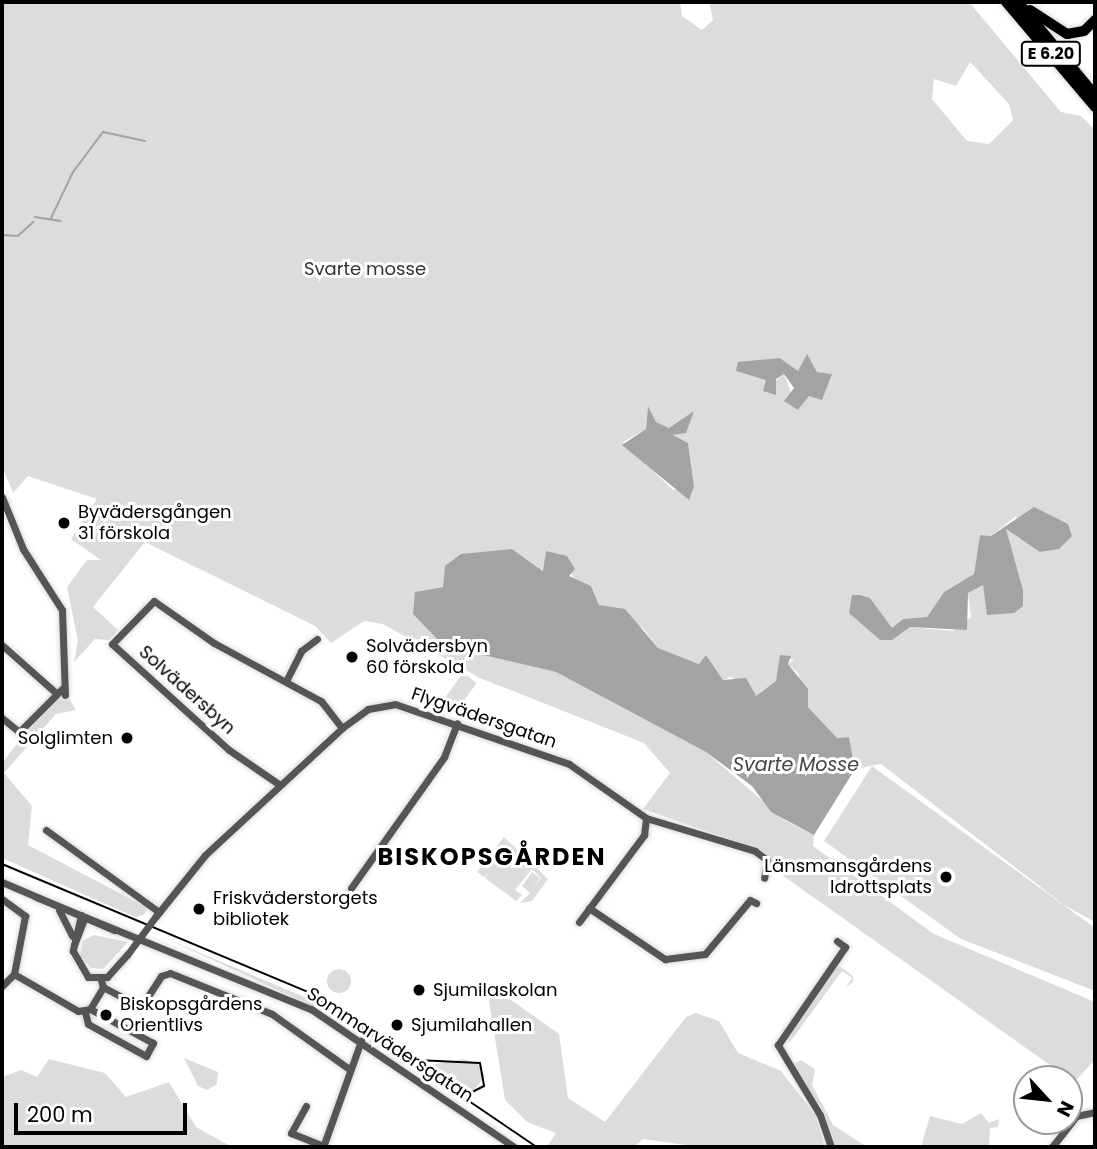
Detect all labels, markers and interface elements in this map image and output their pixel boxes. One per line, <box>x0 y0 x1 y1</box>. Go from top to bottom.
road number: E 6.20 <box>1020 42 1082 66</box>
park label: Svarte mosse <box>304 258 426 280</box>
place label: Byvädersgången 31 förskola <box>78 502 232 544</box>
marker: Byvädersgången 31 förskola <box>56 515 72 531</box>
place label: Solvädersbyn 60 förskola <box>366 636 488 678</box>
street label: Solvädersbyn <box>134 641 240 739</box>
marker: Solvädersbyn 60 förskola <box>344 649 360 665</box>
street label: Flygvädersgatan <box>409 683 559 753</box>
place label: Solglimten <box>18 727 113 749</box>
marker: Solglimten <box>119 730 135 746</box>
water label: Svarte Mosse <box>733 754 859 776</box>
district label: BISKOPSGÅRDEN <box>379 843 605 871</box>
place label: Länsmansgårdens Idrottsplats <box>764 856 932 898</box>
marker: Länsmansgårdens Idrottsplats <box>938 869 954 885</box>
place label: Friskväderstorgets bibliotek <box>213 888 378 930</box>
marker: Friskväderstorgets bibliotek <box>191 901 207 917</box>
place label: Sjumilaskolan <box>433 979 557 1001</box>
marker: Sjumilaskolan <box>411 982 427 998</box>
street label: Sommarvädersgatan <box>303 983 477 1107</box>
place label: Biskopsgårdens Orientlivs <box>120 994 263 1036</box>
marker: Biskopsgårdens Orientlivs <box>98 1007 114 1023</box>
place label: Sjumilahallen <box>411 1014 532 1036</box>
marker: Sjumilahallen <box>389 1017 405 1033</box>
north arrow <box>1013 1065 1083 1135</box>
scale bar <box>18 1090 191 1134</box>
text: N <box>1050 1096 1081 1121</box>
text: 200 m <box>27 1100 93 1129</box>

